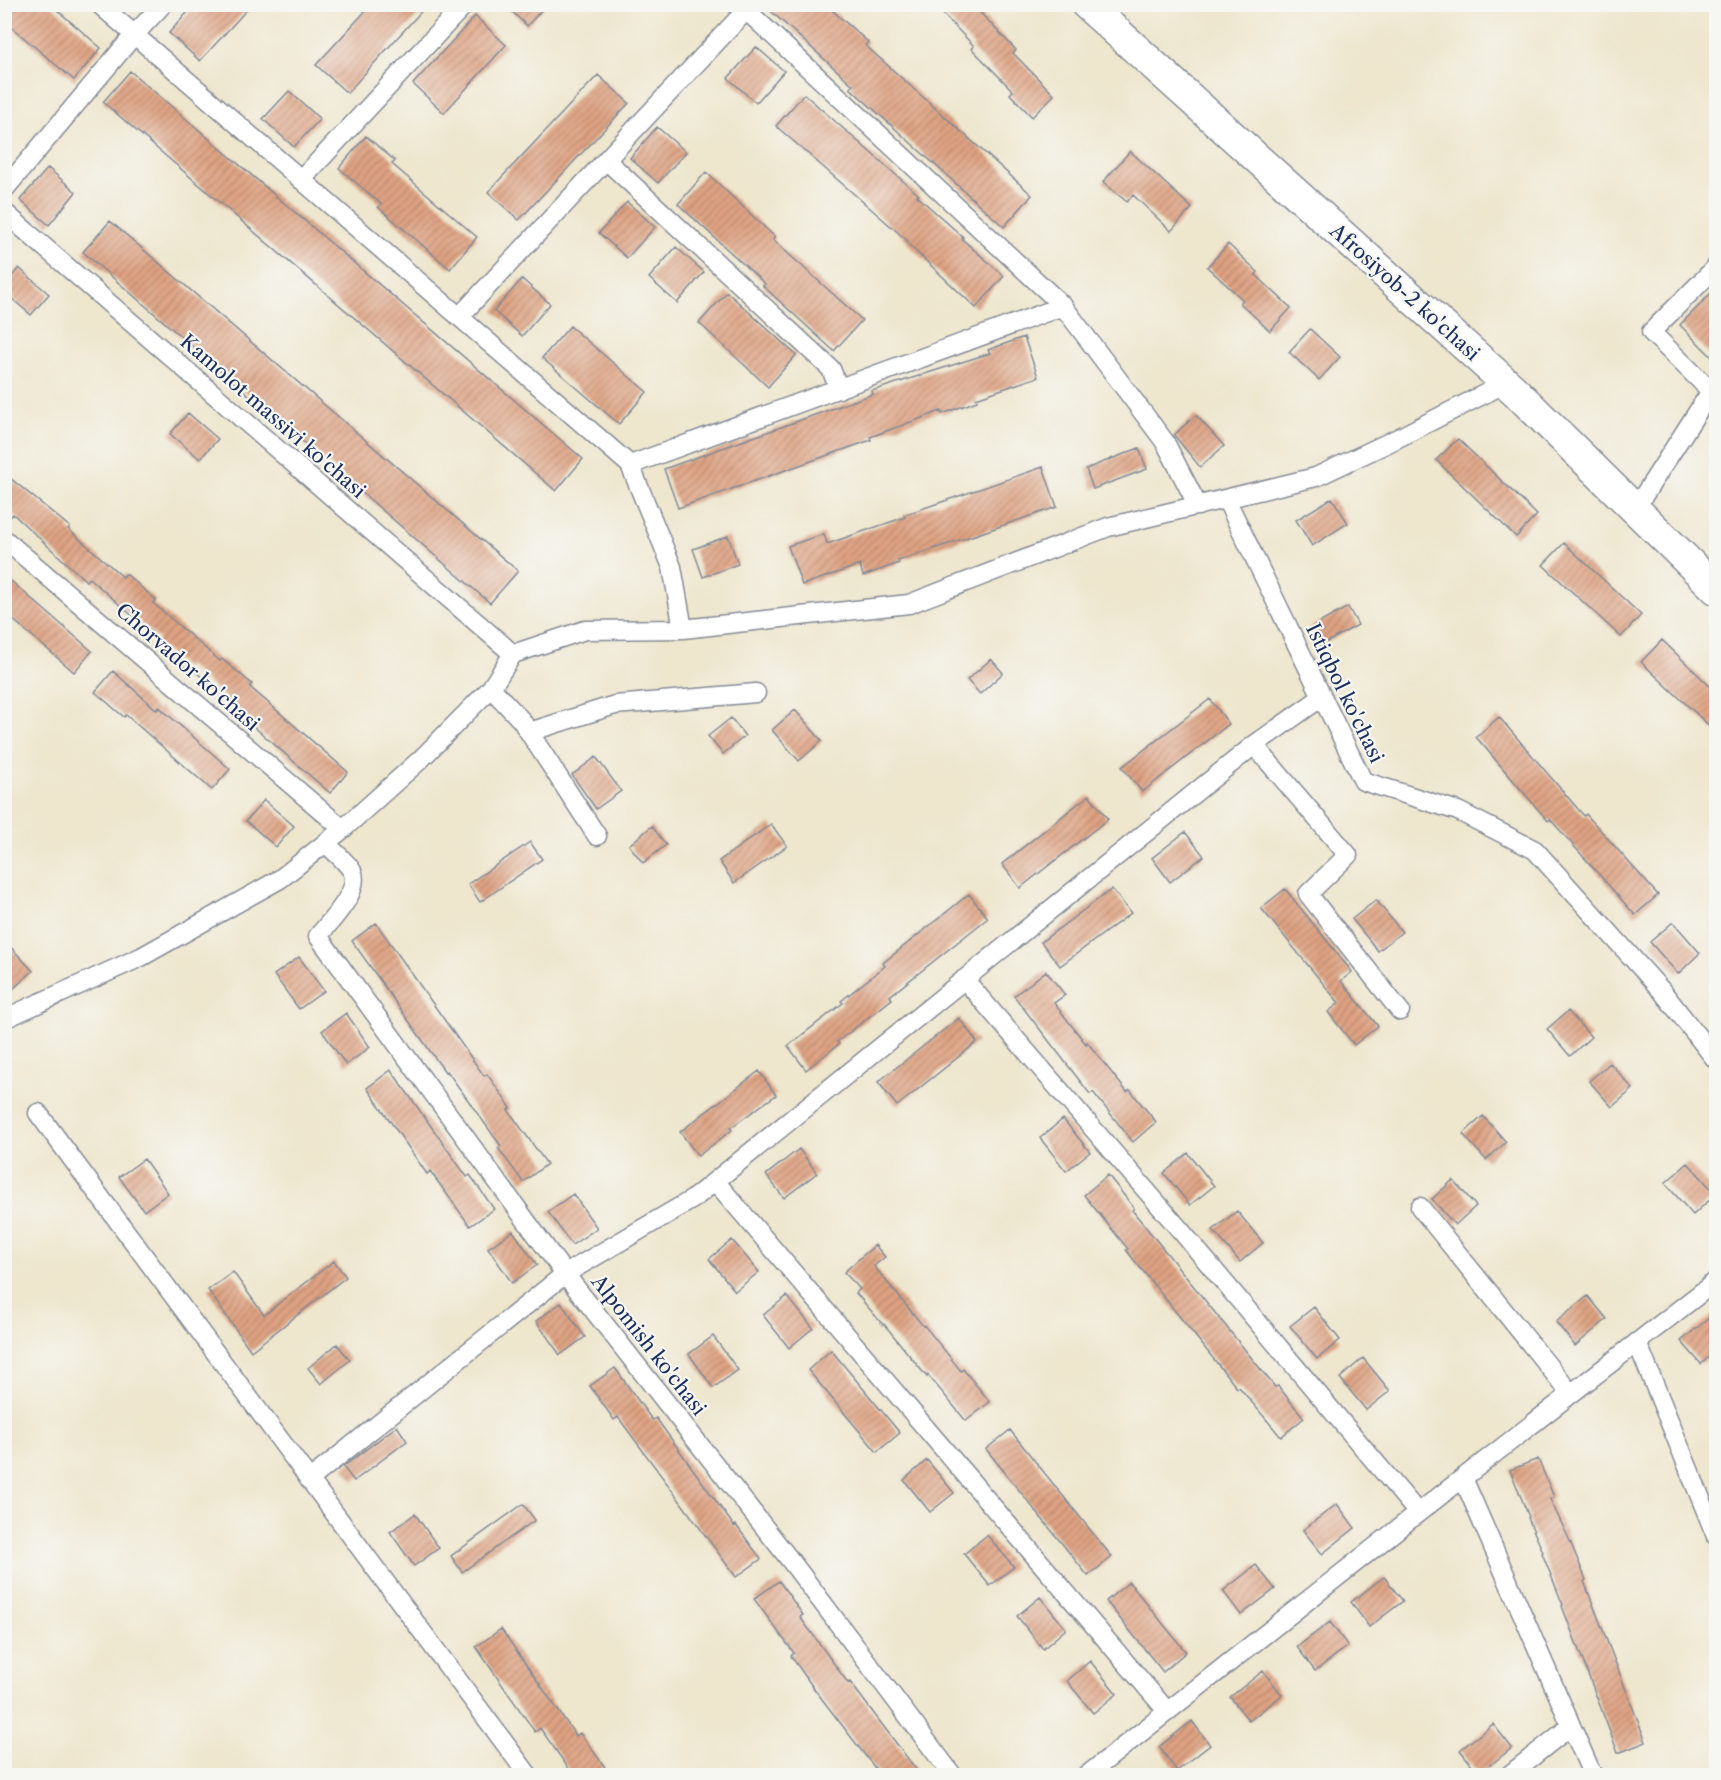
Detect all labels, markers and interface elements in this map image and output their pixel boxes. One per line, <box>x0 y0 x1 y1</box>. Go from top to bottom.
street label: Afrosiyob-2 ko'chasi <box>1325 218 1485 365</box>
street label: Kamolot massivi ko'chasi <box>176 329 370 503</box>
street label: Chorvador ko'chasi <box>111 598 265 736</box>
street label: Istiqbol ko'chasi <box>1301 619 1389 767</box>
street label: Alpomish ko'chasi <box>586 1269 711 1420</box>

